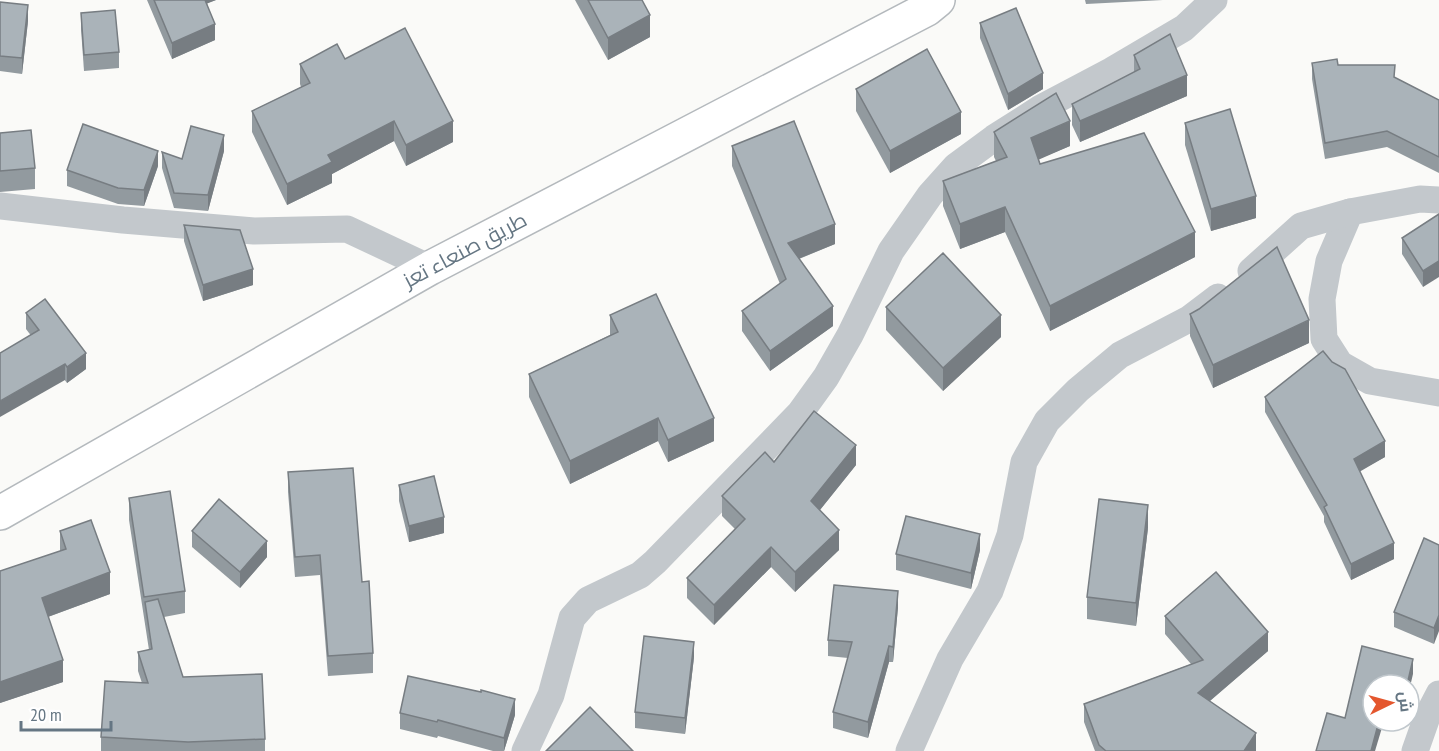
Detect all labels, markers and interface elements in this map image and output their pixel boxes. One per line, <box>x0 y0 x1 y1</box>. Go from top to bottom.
street label: طريق صنعاء تعز <box>397 206 531 294</box>
north arrow <box>1361 673 1421 733</box>
text: ش <box>1395 691 1417 713</box>
scale bar <box>21 694 111 732</box>
text: 20 m <box>30 703 62 726</box>

